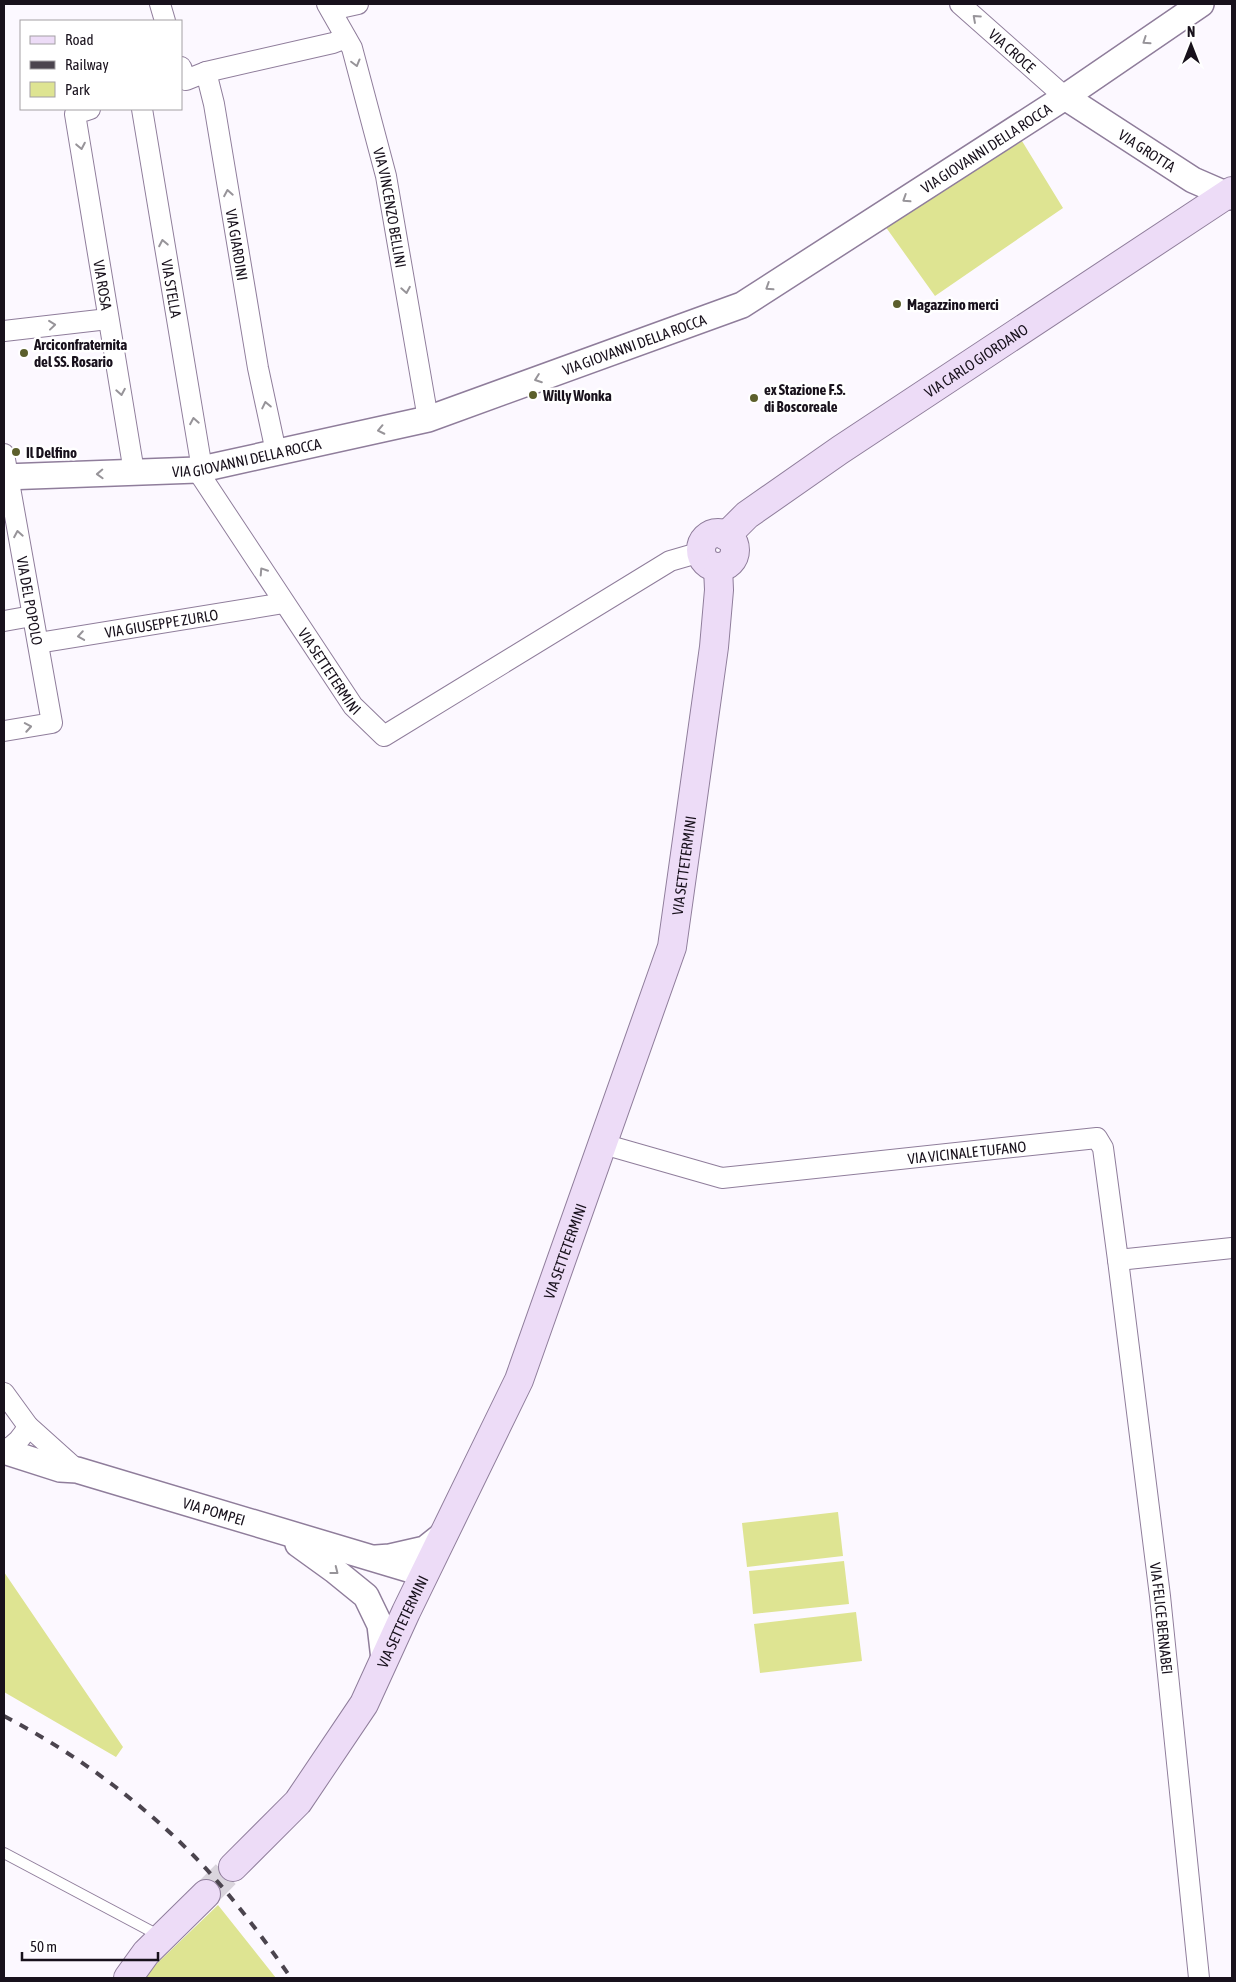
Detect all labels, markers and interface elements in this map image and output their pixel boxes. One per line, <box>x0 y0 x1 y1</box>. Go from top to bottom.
one-way arrow <box>972 15 981 24</box>
legend <box>20 20 182 110</box>
north arrow <box>1166 20 1216 70</box>
text: N <box>1187 24 1195 40</box>
street label: VIA CROCE <box>986 25 1040 76</box>
text: Road <box>65 31 94 48</box>
one-way arrow <box>1142 35 1152 44</box>
text: Railway <box>65 56 109 73</box>
one-way arrow <box>350 59 361 67</box>
text: Park <box>65 81 90 98</box>
street label: VIA GIOVANNI DELLA ROCCA <box>918 99 1055 196</box>
street label: VIA GROTTA <box>1116 126 1179 175</box>
one-way arrow <box>75 141 86 150</box>
street label: VIA VINCENZO BELLINI <box>370 146 410 269</box>
one-way arrow <box>224 189 234 198</box>
one-way arrow <box>902 193 911 203</box>
street label: VIA GIARDINI <box>223 208 252 282</box>
one-way arrow <box>159 239 169 248</box>
street label: VIA STELLA <box>159 258 185 320</box>
street label: VIA ROSA <box>91 259 116 312</box>
one-way arrow <box>766 281 775 291</box>
one-way arrow <box>400 286 411 294</box>
place label: Magazzino merci <box>907 296 999 313</box>
marker: Magazzino merci <box>891 298 903 310</box>
street label: VIA GIOVANNI DELLA ROCCA <box>560 310 709 378</box>
one-way arrow <box>48 320 56 331</box>
street label: VIA CARLO GIORDANO <box>921 320 1031 400</box>
place label: Arciconfraternita del SS. Rosario <box>33 336 127 370</box>
marker: Arciconfraternita del SS. Rosario <box>18 347 30 359</box>
one-way arrow <box>534 373 542 383</box>
place label: ex Stazione F.S. di Boscoreale <box>764 381 846 415</box>
place label: Willy Wonka <box>542 387 612 404</box>
one-way arrow <box>116 388 126 397</box>
marker: Willy Wonka <box>527 389 539 401</box>
marker: ex Stazione F.S. di Boscoreale <box>748 392 760 404</box>
one-way arrow <box>261 400 272 409</box>
one-way arrow <box>189 416 199 425</box>
one-way arrow <box>376 424 385 435</box>
street label: VIA GIOVANNI DELLA ROCCA <box>172 434 323 479</box>
place label: Il Delfino <box>26 444 77 461</box>
marker: Il Delfino <box>10 446 22 458</box>
one-way arrow <box>96 468 104 479</box>
one-way arrow <box>13 529 23 538</box>
street label: VIA DEL POPOLO <box>14 555 46 647</box>
one-way arrow <box>260 567 269 576</box>
street label: VIA GIUSEPPE ZURLO <box>103 605 220 641</box>
street label: VIA SETTETERMINI <box>295 625 365 718</box>
one-way arrow <box>76 631 85 641</box>
one-way arrow <box>23 723 32 733</box>
street label: VIA SETTETERMINI <box>668 815 699 916</box>
street label: VIA VICINALE TUFANO <box>907 1137 1027 1167</box>
street label: VIA SETTETERMINI <box>540 1201 589 1301</box>
street label: VIA POMPEI <box>181 1494 247 1528</box>
street label: VIA FELICE BERNABEI <box>1147 1561 1176 1675</box>
one-way arrow <box>330 1566 339 1575</box>
street label: VIA SETTETERMINI <box>373 1573 431 1670</box>
scale bar <box>22 1930 159 1962</box>
text: 50 m <box>30 1938 57 1955</box>

